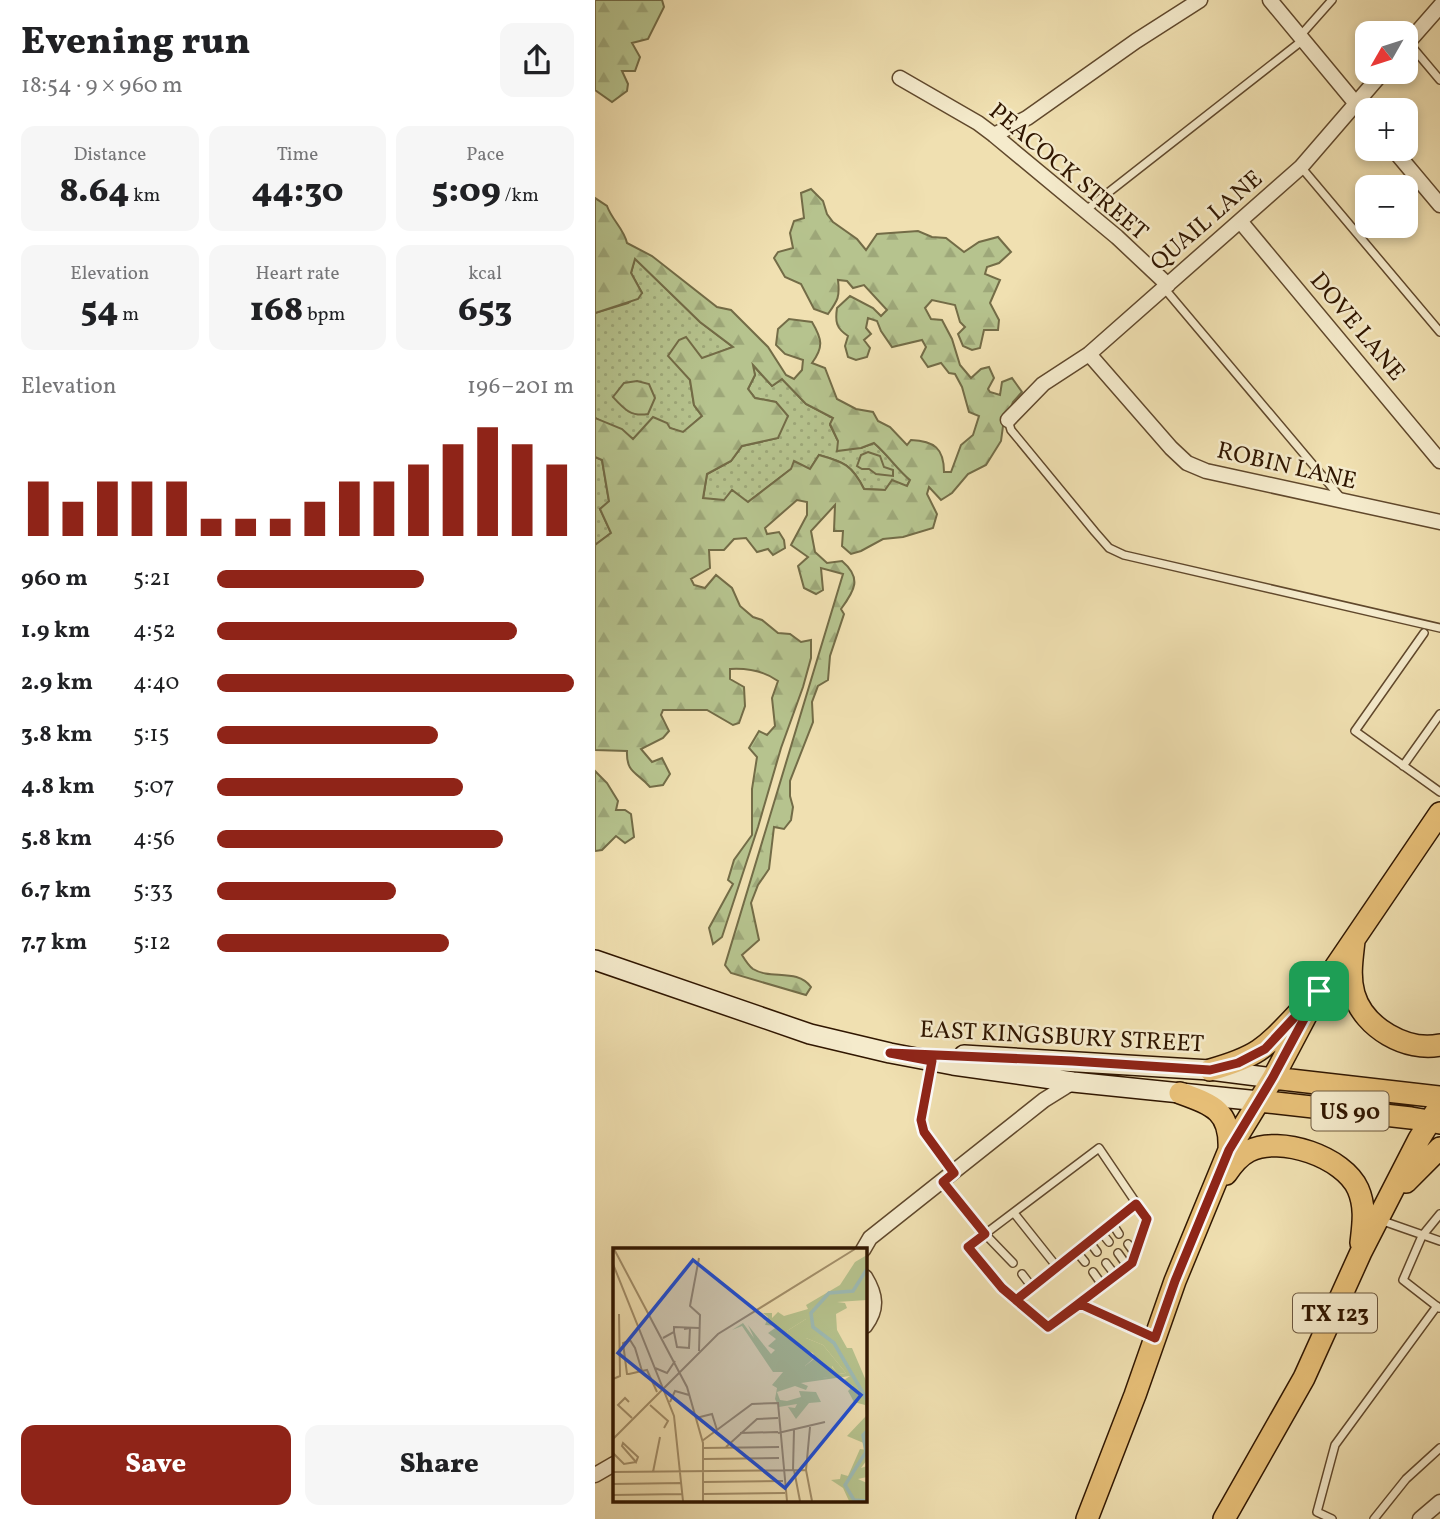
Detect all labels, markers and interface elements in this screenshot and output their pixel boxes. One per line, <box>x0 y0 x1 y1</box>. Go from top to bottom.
text: Evening run <box>21 17 251 70</box>
north arrow <box>1355 21 1417 84</box>
map controls <box>1355 21 1418 238</box>
button: share <box>500 23 574 97</box>
text: 18:54 · 9 × 960 m <box>21 70 183 102</box>
street label: PEACOCK STREET <box>981 96 1155 249</box>
button: + <box>1355 98 1418 161</box>
text: Distance <box>73 142 146 168</box>
text: Time <box>277 142 318 168</box>
text: Pace <box>466 142 504 168</box>
street label: QUAIL LANE <box>1144 163 1271 280</box>
text: 8.64 <box>59 168 129 216</box>
text: 44:30 <box>251 168 344 216</box>
text: 5:09 <box>432 168 501 216</box>
button: − <box>1355 175 1418 238</box>
text: km <box>129 183 160 209</box>
text: /km <box>501 183 539 209</box>
text: Elevation <box>70 261 149 287</box>
text: Heart rate <box>256 261 339 287</box>
text: kcal <box>468 261 502 287</box>
street label: DOVE LANE <box>1301 265 1412 389</box>
text: 54 <box>80 287 119 335</box>
text: 168 <box>250 287 303 335</box>
text: 653 <box>458 287 512 335</box>
text: m <box>119 302 139 328</box>
text: bpm <box>303 302 345 328</box>
text: Elevation <box>21 371 117 403</box>
text: 196–201 m <box>467 371 574 403</box>
street label: ROBIN LANE <box>1213 434 1360 500</box>
text: 960 m <box>21 563 88 595</box>
text: 5:21 <box>133 563 171 595</box>
text: 1.9 km <box>21 615 90 647</box>
text: 4:52 <box>133 615 176 647</box>
text: 2.9 km <box>21 667 93 699</box>
text: 4:40 <box>133 667 179 699</box>
text: 3.8 km <box>21 719 93 751</box>
text: 5:15 <box>133 719 169 751</box>
text: 4.8 km <box>21 771 95 803</box>
text: 5:07 <box>133 771 174 803</box>
text: 5.8 km <box>21 823 92 855</box>
text: 4:56 <box>133 823 175 855</box>
text: 6.7 km <box>21 875 91 907</box>
text: 5:33 <box>133 875 173 907</box>
text: 7.7 km <box>21 927 87 959</box>
text: 5:12 <box>133 927 171 959</box>
pin <box>1289 961 1349 1021</box>
icon: arrive <box>1300 972 1338 1010</box>
street label: EAST KINGSBURY STREET <box>919 1014 1205 1062</box>
road number: US 90 <box>1311 1092 1389 1130</box>
inset map <box>613 1248 866 1502</box>
road number: TX 123 <box>1293 1294 1377 1332</box>
button: Save <box>21 1425 291 1505</box>
button: Share <box>305 1425 574 1505</box>

